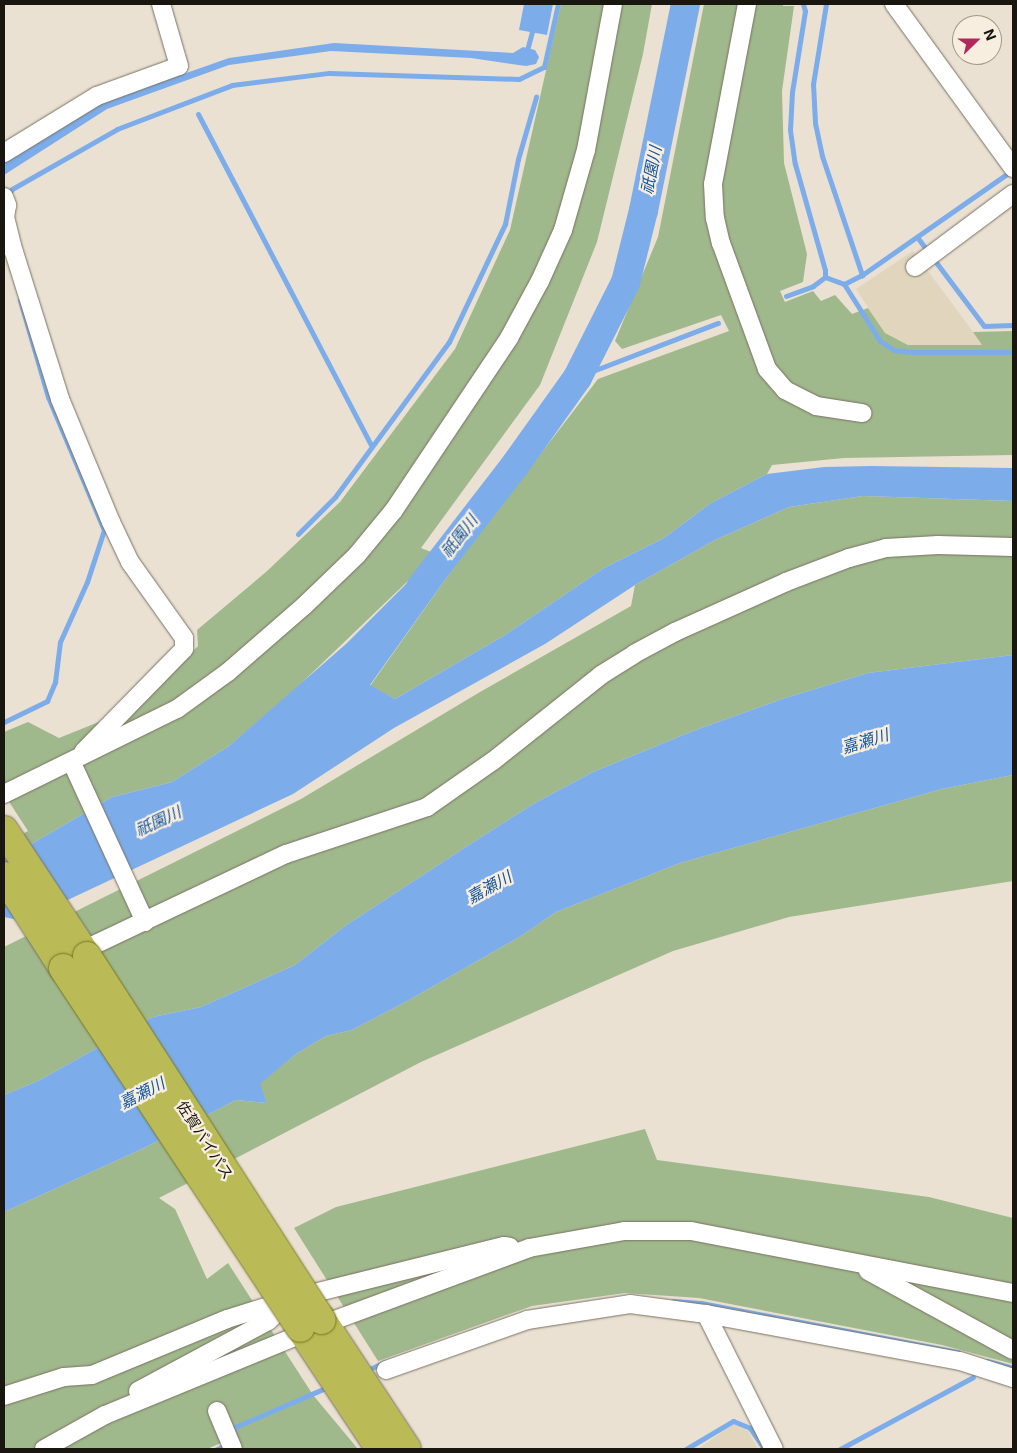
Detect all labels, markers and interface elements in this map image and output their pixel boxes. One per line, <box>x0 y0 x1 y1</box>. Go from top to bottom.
north arrow <box>952 15 1002 65</box>
text: N <box>981 26 1000 43</box>
water label: 祇園川 <box>637 145 665 195</box>
water label: 祇園川 <box>437 511 481 561</box>
water label: 嘉瀬川 <box>839 725 891 757</box>
water label: 祇園川 <box>132 802 184 840</box>
water label: 嘉瀬川 <box>463 867 515 907</box>
water label: 嘉瀬川 <box>116 1074 168 1112</box>
street label: 佐賀バイパス <box>173 1097 237 1183</box>

